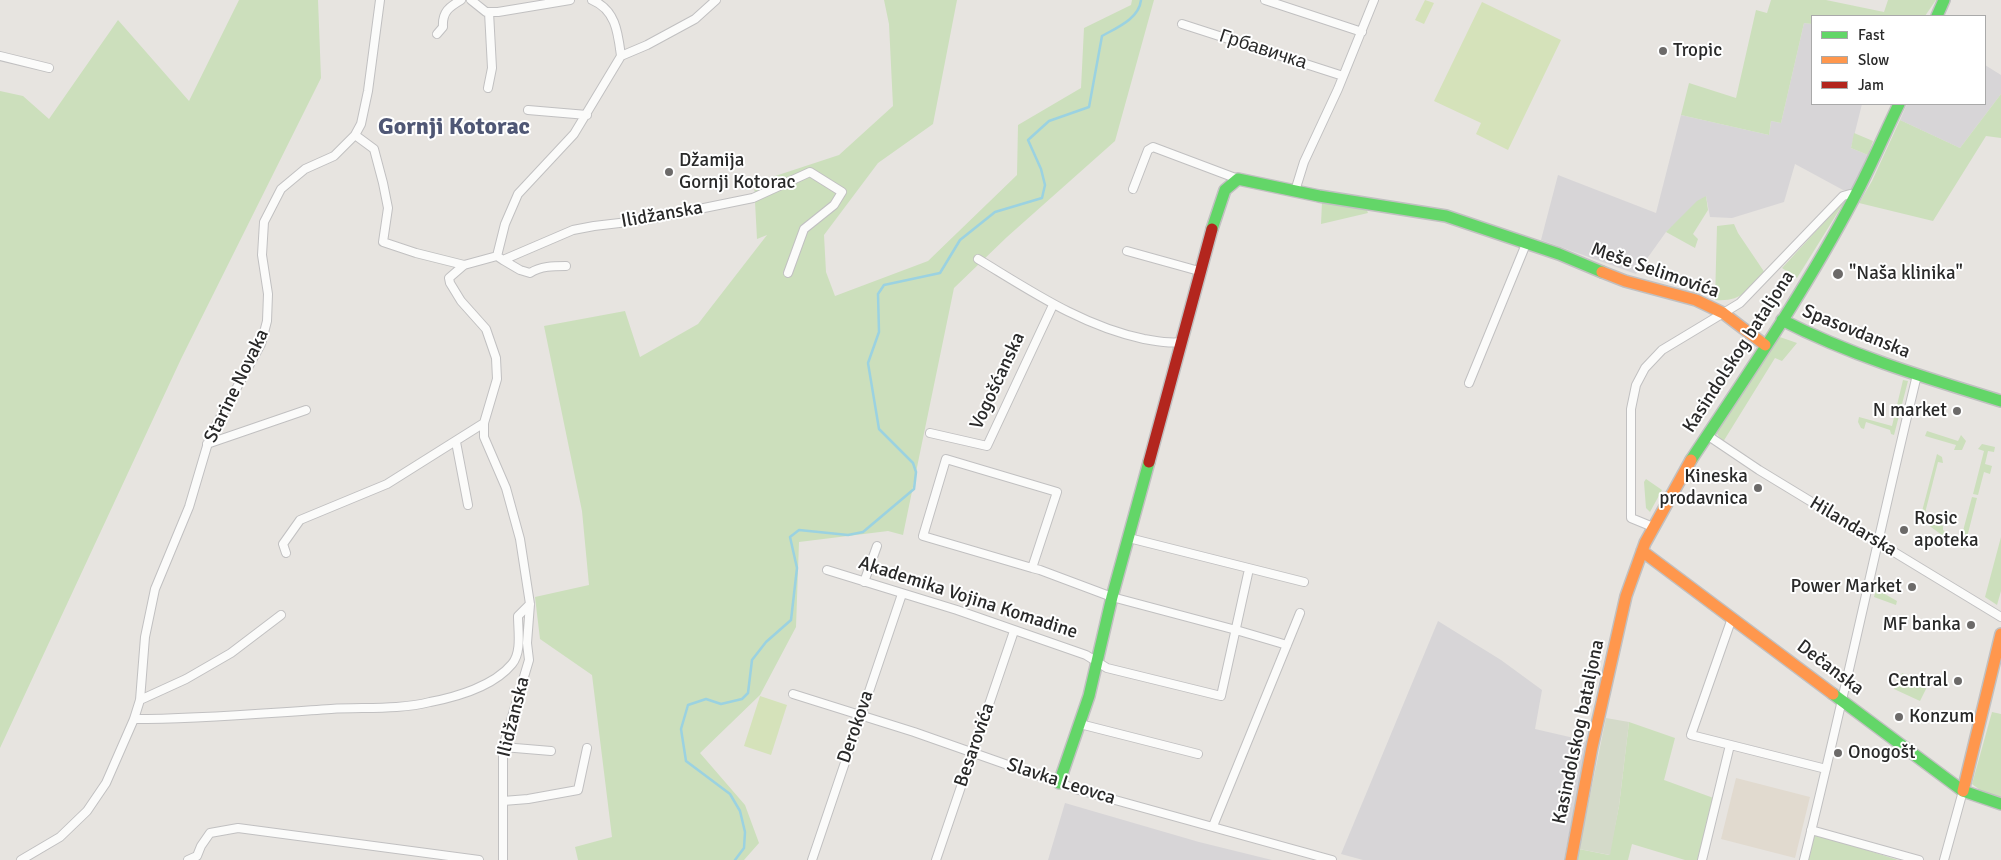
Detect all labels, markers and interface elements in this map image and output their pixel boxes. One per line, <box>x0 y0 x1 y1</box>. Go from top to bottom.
legend <box>1811 15 1986 105</box>
street label: Грбавичка <box>1216 25 1310 75</box>
text: Fast <box>1858 26 1885 44</box>
place label: Tropic <box>1673 40 1722 62</box>
marker: Tropic <box>1657 45 1669 57</box>
text: Slow <box>1858 51 1889 69</box>
text: Jam <box>1858 76 1884 94</box>
district label: Gornji Kotorac <box>378 114 530 142</box>
place label: Džamija Gornji Kotorac <box>679 150 796 194</box>
marker: Džamija Gornji Kotorac <box>663 166 675 178</box>
street label: Ilidžanska <box>620 197 704 233</box>
street label: Meše Selimovića <box>1588 238 1722 304</box>
place label: "Naša klinika" <box>1849 263 1963 285</box>
street label: Kasindolskog bataljona <box>1678 267 1800 437</box>
marker: "Naša klinika" <box>1831 267 1845 281</box>
street label: Spasovdanska <box>1799 300 1913 364</box>
street label: Starine Novaka <box>200 326 274 446</box>
street label: Vogošćanska <box>966 329 1030 433</box>
place label: N market <box>1873 400 1947 422</box>
marker: N market <box>1951 405 1963 417</box>
place label: Kineska prodavnica <box>1659 466 1748 510</box>
marker: Kineska prodavnica <box>1752 482 1764 494</box>
street label: Hilandarska <box>1805 492 1901 562</box>
place label: Rosic apoteka <box>1914 508 1979 552</box>
marker: Rosic apoteka <box>1898 524 1910 536</box>
street label: Akademika Vojina Komadine <box>856 552 1080 644</box>
place label: Power Market <box>1791 576 1902 598</box>
marker: Power Market <box>1906 581 1918 593</box>
place label: MF banka <box>1882 614 1961 636</box>
marker: MF banka <box>1965 619 1977 631</box>
street label: Dečanska <box>1792 635 1868 701</box>
street label: Kasindolskog bataljona <box>1548 638 1610 826</box>
place label: Central <box>1888 670 1948 692</box>
street label: Ilidžanska <box>493 674 535 760</box>
marker: Central <box>1952 675 1964 687</box>
street label: Derokova <box>833 688 879 766</box>
street label: Besarovića <box>950 700 1000 790</box>
place label: Konzum <box>1909 706 1974 728</box>
marker: Konzum <box>1893 711 1905 723</box>
place label: Onogošt <box>1848 742 1916 764</box>
marker: Onogošt <box>1832 747 1844 759</box>
street label: Slavka Leovca <box>1004 754 1118 810</box>

